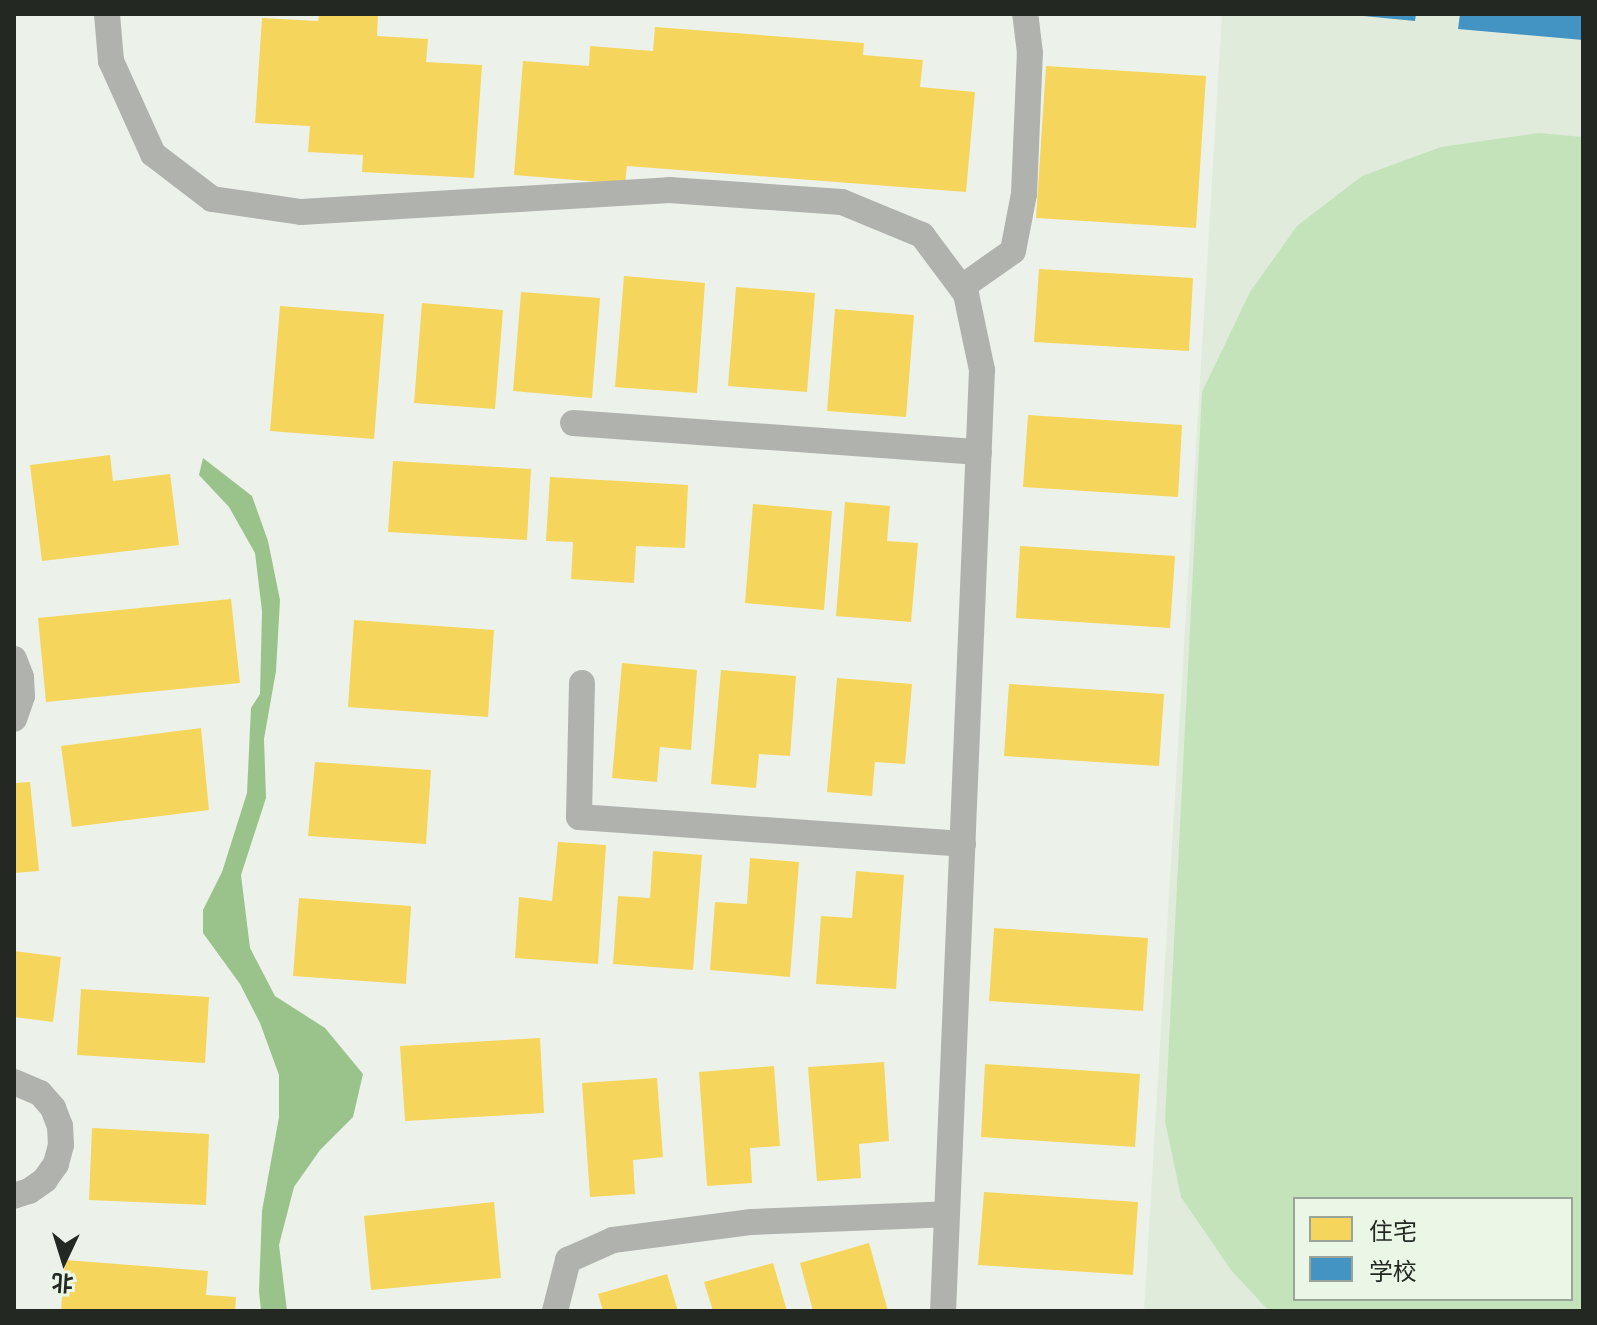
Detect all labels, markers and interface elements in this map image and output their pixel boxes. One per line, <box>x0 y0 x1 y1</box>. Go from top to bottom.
legend <box>1293 1197 1573 1301</box>
text: 住宅 <box>1369 1212 1417 1247</box>
north arrow <box>24 1221 104 1301</box>
text: 学校 <box>1369 1252 1417 1287</box>
text: 北 <box>50 1268 74 1302</box>

